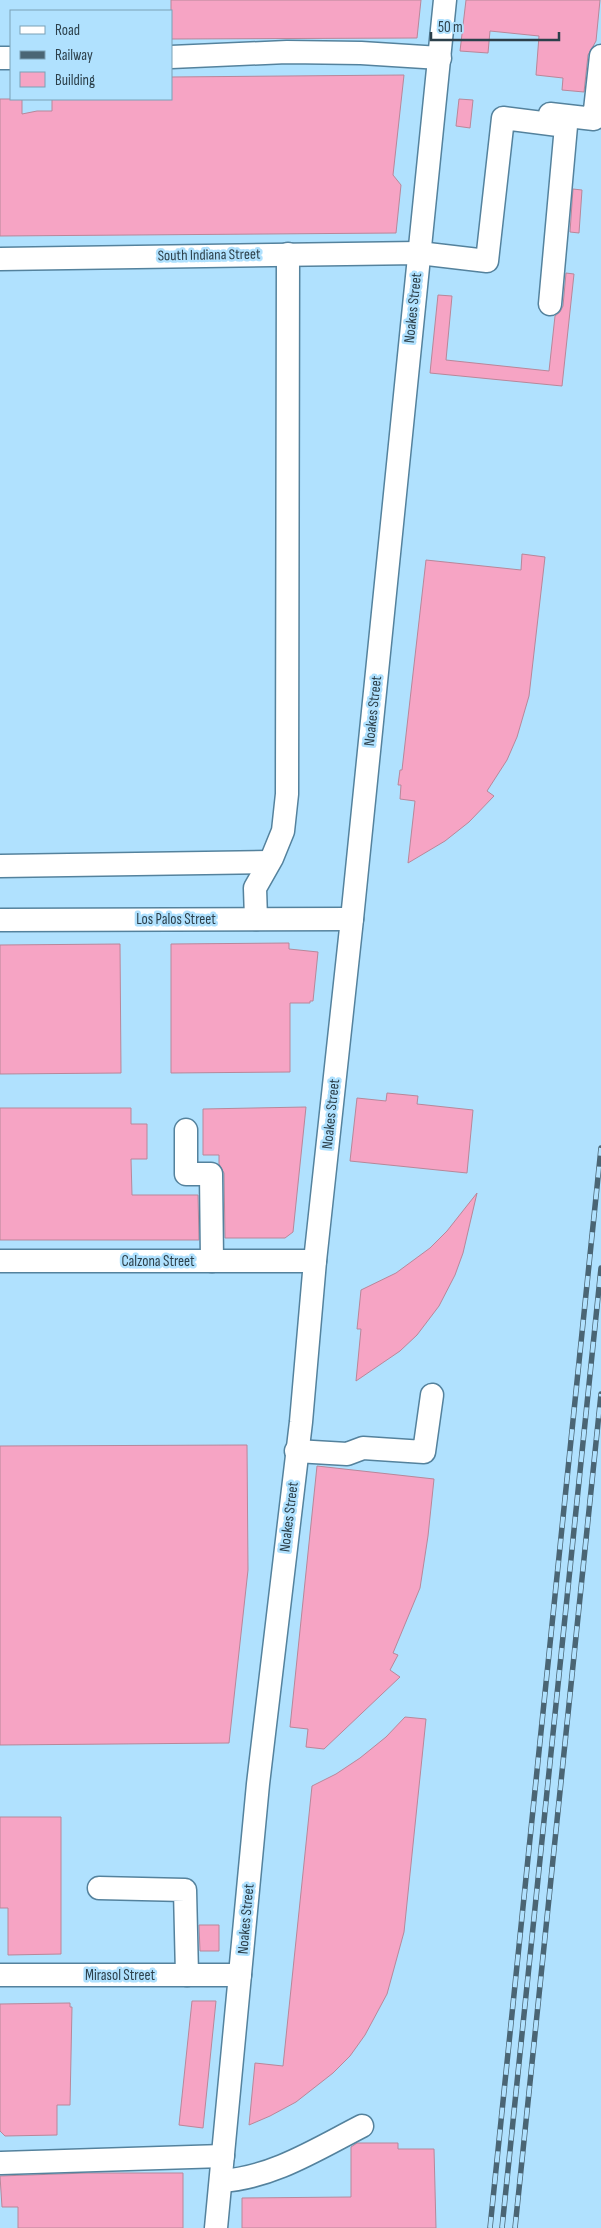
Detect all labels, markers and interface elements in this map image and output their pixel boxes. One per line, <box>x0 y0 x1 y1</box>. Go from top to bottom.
legend <box>10 10 172 100</box>
scale bar <box>431 10 558 42</box>
text: 50 m <box>438 18 463 37</box>
text: Road <box>55 21 80 40</box>
text: Railway <box>55 46 93 65</box>
text: Building <box>55 71 95 90</box>
street label: South Indiana Street <box>157 245 261 265</box>
street label: Noakes Street <box>400 271 426 344</box>
street label: Noakes Street <box>360 674 386 747</box>
street label: Los Palos Street <box>136 910 216 929</box>
street label: Noakes Street <box>318 1077 344 1150</box>
street label: Calzona Street <box>121 1252 195 1271</box>
street label: Noakes Street <box>275 1480 303 1553</box>
street label: Noakes Street <box>233 1883 259 1955</box>
street label: Mirasol Street <box>85 1966 155 1985</box>

